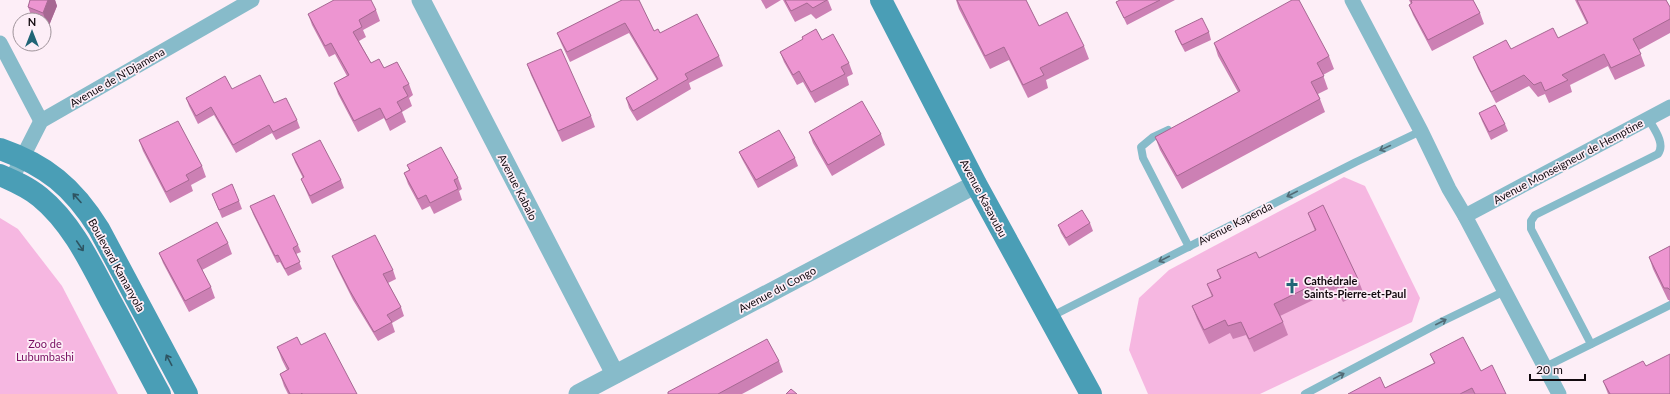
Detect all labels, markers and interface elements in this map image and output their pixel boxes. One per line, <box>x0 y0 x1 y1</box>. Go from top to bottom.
north arrow <box>12 12 52 52</box>
text: N <box>28 15 36 28</box>
street label: Avenue de N'Djamena <box>67 44 167 110</box>
street label: Avenue Monseigneur de Hemptine <box>1491 116 1645 206</box>
one-way arrow <box>1380 145 1392 152</box>
street label: Avenue Kabalo <box>496 152 540 222</box>
street label: Avenue Kasavubu <box>958 157 1010 239</box>
one-way arrow <box>1287 191 1299 198</box>
one-way arrow <box>72 193 81 204</box>
street label: Avenue Kapenda <box>1196 199 1274 247</box>
street label: Boulevard Kamanyola <box>86 216 148 314</box>
one-way arrow <box>76 240 84 251</box>
one-way arrow <box>1159 256 1171 263</box>
street label: Avenue du Congo <box>736 263 818 315</box>
place label: Cathédrale Saints-Pierre-et-Paul <box>1304 274 1406 300</box>
church icon: Cathédrale Saints-Pierre-et-Paul <box>1283 277 1301 295</box>
one-way arrow <box>1435 318 1447 325</box>
park label: Zoo de Lubumbashi <box>16 337 74 363</box>
one-way arrow <box>165 354 172 366</box>
scale bar <box>1530 356 1585 382</box>
text: 20 m <box>1536 362 1563 377</box>
one-way arrow <box>1333 371 1345 379</box>

